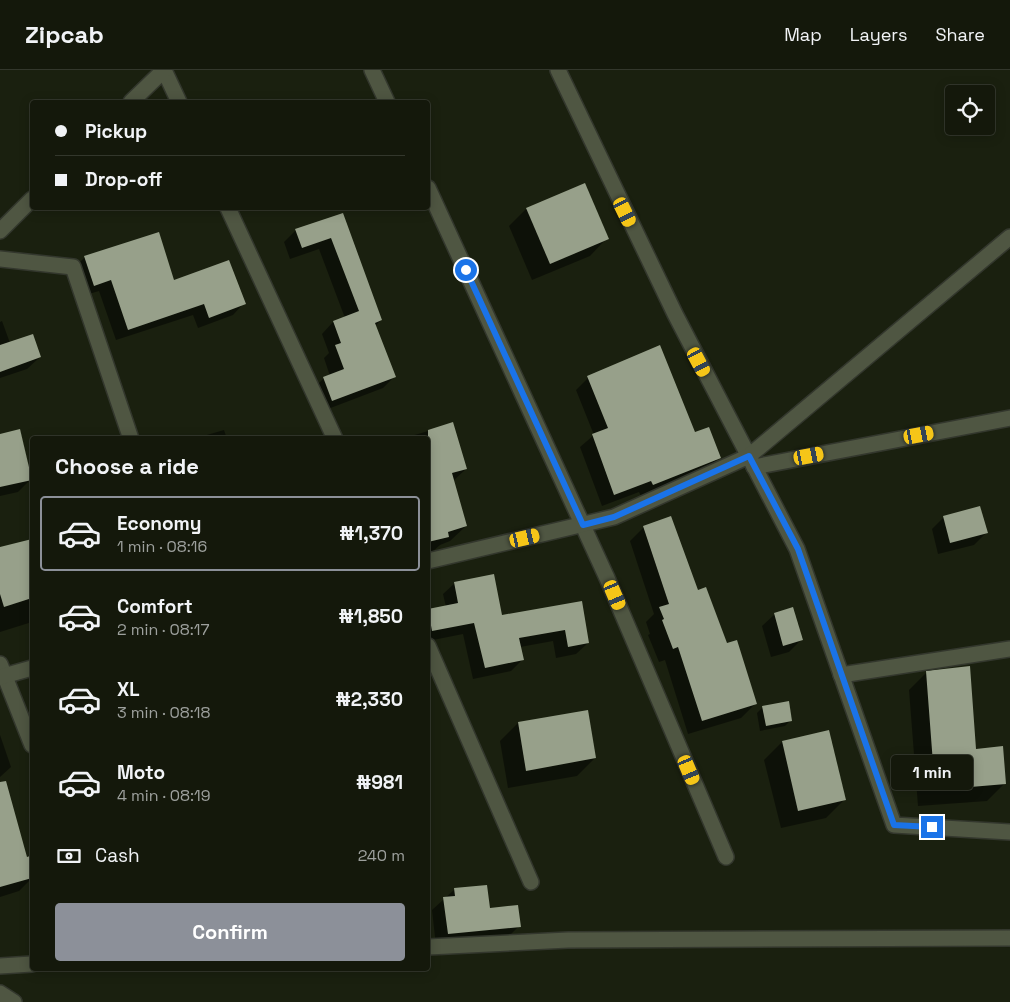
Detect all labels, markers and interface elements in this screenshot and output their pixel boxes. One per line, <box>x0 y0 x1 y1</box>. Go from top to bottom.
text: Zipcab <box>25 19 104 50</box>
text: Map <box>784 23 822 46</box>
text: Layers <box>850 23 907 46</box>
text: Share <box>935 23 985 46</box>
map controls <box>945 85 995 135</box>
button: locate <box>945 85 995 135</box>
text: Pickup <box>85 119 147 144</box>
text: Drop-off <box>85 167 163 192</box>
car <box>611 195 638 229</box>
route start <box>455 259 477 281</box>
car <box>685 345 712 379</box>
car <box>902 425 935 445</box>
car <box>792 446 825 466</box>
text: Choose a ride <box>55 452 199 480</box>
icon: car <box>57 511 102 556</box>
text: Economy <box>117 511 201 536</box>
text: ₦1,370 <box>339 521 403 546</box>
car <box>508 527 541 549</box>
text: 1 min · 08:16 <box>117 536 207 557</box>
car <box>602 578 627 612</box>
icon: car <box>57 594 102 639</box>
text: Comfort <box>117 594 193 619</box>
text: ₦1,850 <box>338 604 403 629</box>
text: 2 min · 08:17 <box>117 619 209 640</box>
icon: car <box>57 677 102 722</box>
text: XL <box>117 677 140 702</box>
text: ₦2,330 <box>335 687 403 712</box>
text: 3 min · 08:18 <box>117 702 210 723</box>
car <box>676 753 701 787</box>
callout: 1 min <box>891 754 973 790</box>
icon: car <box>57 760 102 805</box>
text: Moto <box>117 760 165 785</box>
text: 1 min <box>912 762 952 783</box>
text: ₦981 <box>356 770 403 795</box>
text: 4 min · 08:19 <box>117 785 211 806</box>
route end <box>921 816 943 838</box>
icon: cash <box>55 842 83 870</box>
text: Cash <box>95 843 140 868</box>
text: 240 m <box>358 845 405 866</box>
button: Confirm <box>55 903 405 961</box>

